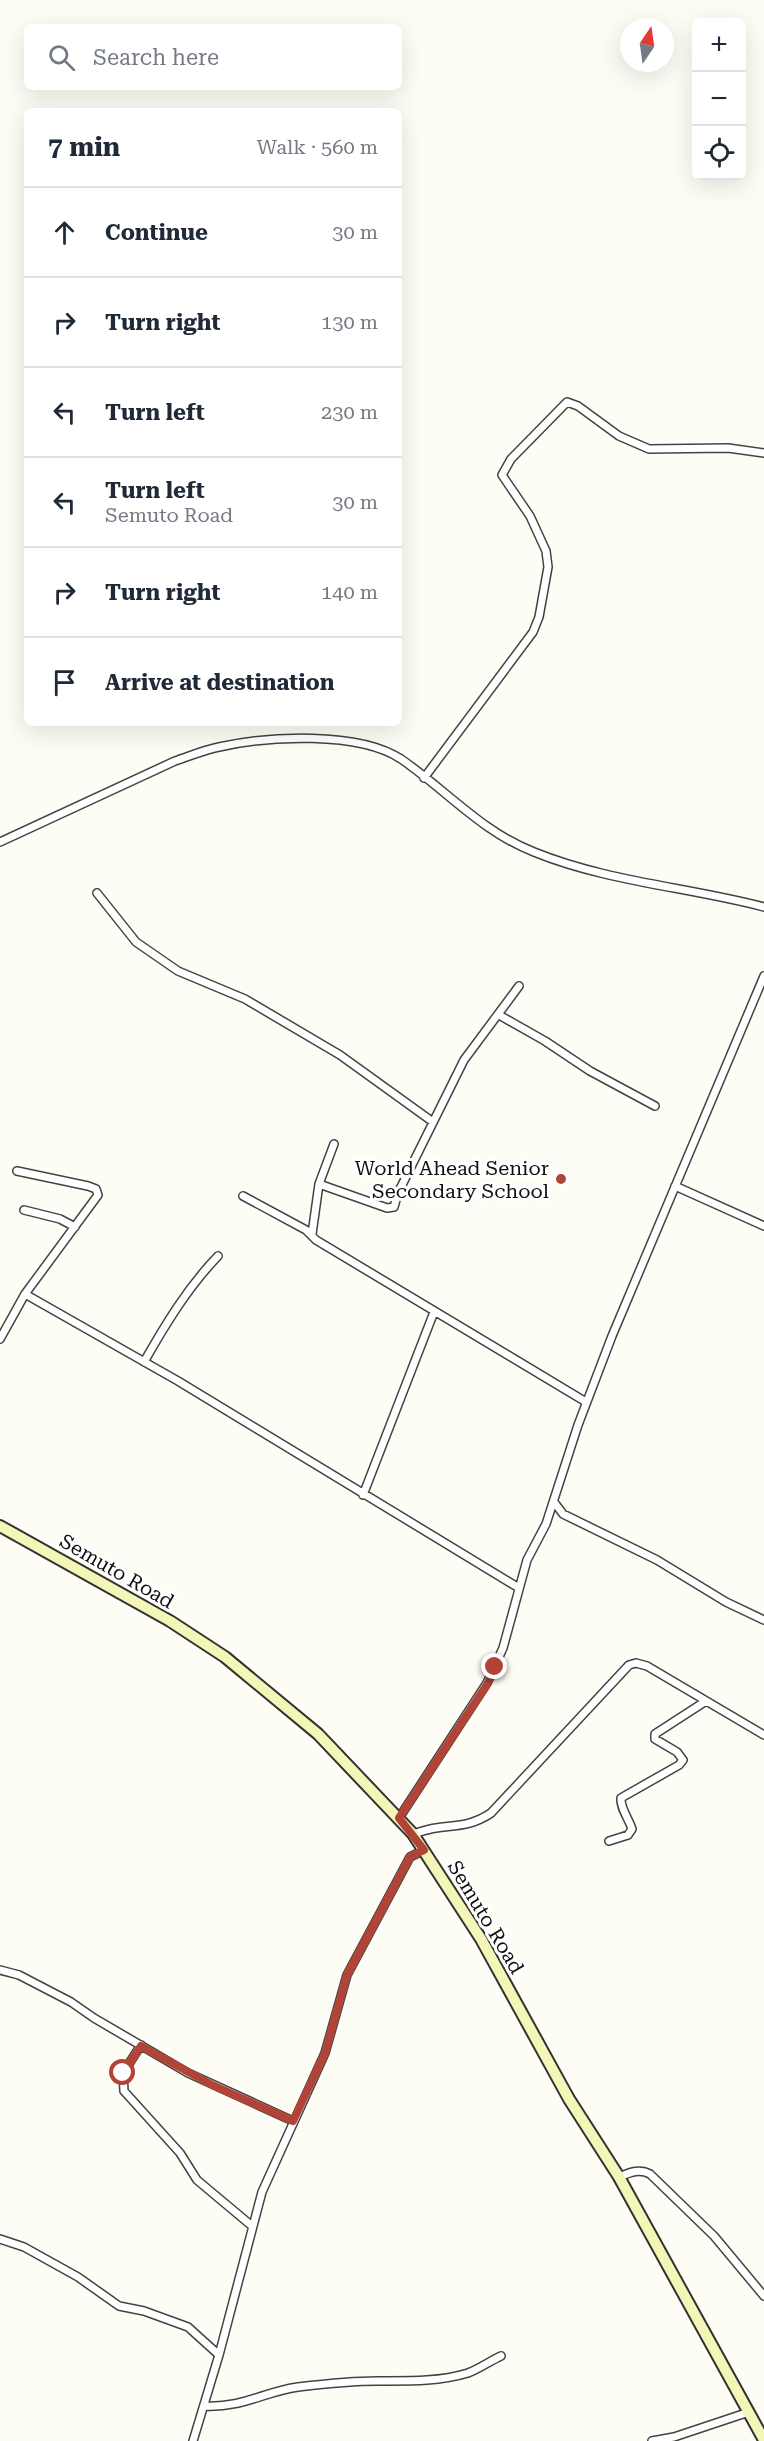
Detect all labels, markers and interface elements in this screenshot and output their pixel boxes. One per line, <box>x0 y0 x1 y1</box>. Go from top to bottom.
north arrow <box>620 18 674 72</box>
map controls <box>692 18 746 180</box>
button: + <box>692 18 746 72</box>
search box <box>24 24 402 90</box>
icon: search <box>45 41 78 74</box>
text: Search here <box>93 45 219 70</box>
button: − <box>692 72 746 126</box>
button: locate <box>692 126 746 180</box>
text: 7 min <box>48 132 120 162</box>
text: Walk · 560 m <box>257 135 378 159</box>
icon: ahead <box>48 216 81 249</box>
text: Continue <box>105 220 208 245</box>
text: 30 m <box>332 220 378 244</box>
icon: right <box>48 306 81 339</box>
text: Turn right <box>105 310 220 335</box>
text: 130 m <box>321 310 378 334</box>
icon: left <box>48 396 81 429</box>
text: Turn left <box>105 400 205 425</box>
text: 230 m <box>321 400 378 424</box>
text: Turn left <box>105 478 205 503</box>
icon: left <box>48 486 81 519</box>
text: 30 m <box>332 490 378 514</box>
text: Semuto Road <box>105 503 233 527</box>
icon: right <box>48 576 81 609</box>
text: Turn right <box>105 580 220 605</box>
text: 140 m <box>321 580 378 604</box>
icon: arrive <box>48 666 81 699</box>
text: Arrive at destination <box>105 670 334 695</box>
place label: World Ahead Senior Secondary School <box>355 1156 549 1203</box>
marker: World Ahead Senior Secondary School <box>554 1172 568 1186</box>
street label: Semuto Road <box>56 1529 179 1613</box>
route end <box>481 1653 507 1679</box>
street label: Semuto Road <box>443 1856 529 1978</box>
route start <box>109 2059 135 2085</box>

